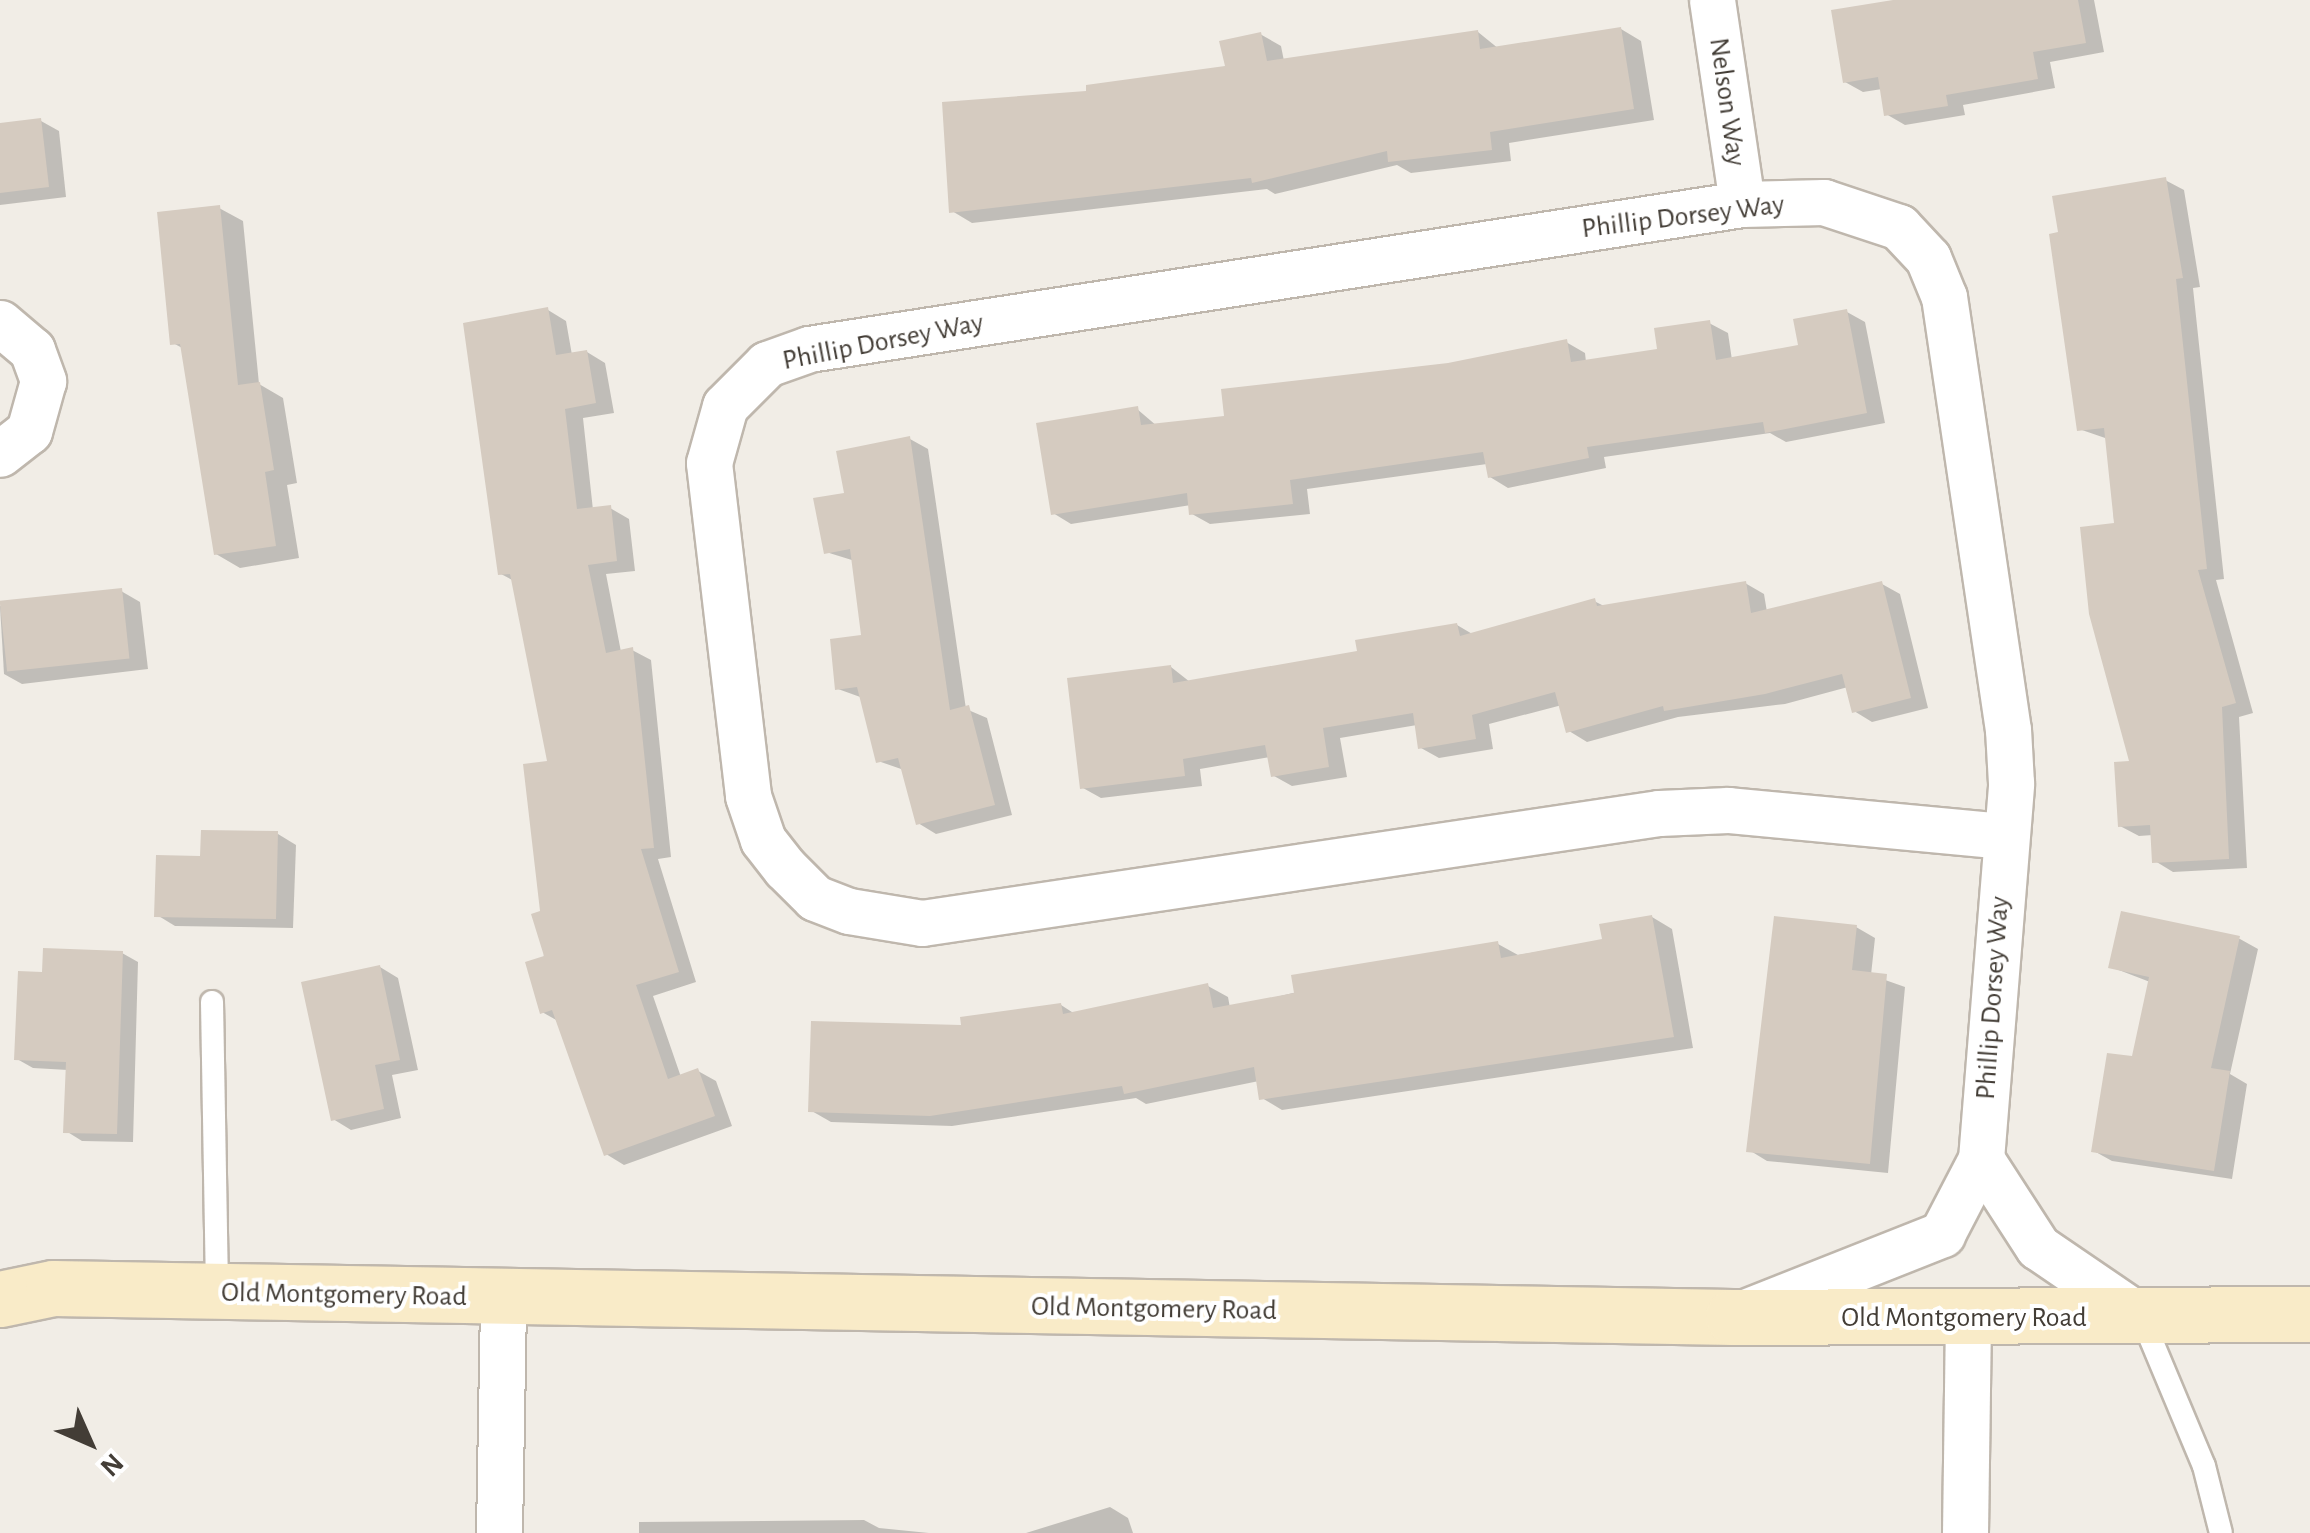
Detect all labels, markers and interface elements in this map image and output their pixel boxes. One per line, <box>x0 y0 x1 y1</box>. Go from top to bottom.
street label: Nelson Way <box>1701 36 1753 168</box>
street label: Phillip Dorsey Way <box>1580 188 1786 246</box>
street label: Phillip Dorsey Way <box>780 306 986 378</box>
street label: Phillip Dorsey Way <box>1969 895 2017 1101</box>
street label: Old Montgomery Road <box>221 1276 467 1314</box>
street label: Old Montgomery Road <box>1031 1290 1277 1328</box>
street label: Old Montgomery Road <box>1841 1301 2087 1335</box>
north arrow <box>40 1393 140 1493</box>
text: N <box>94 1447 128 1481</box>

